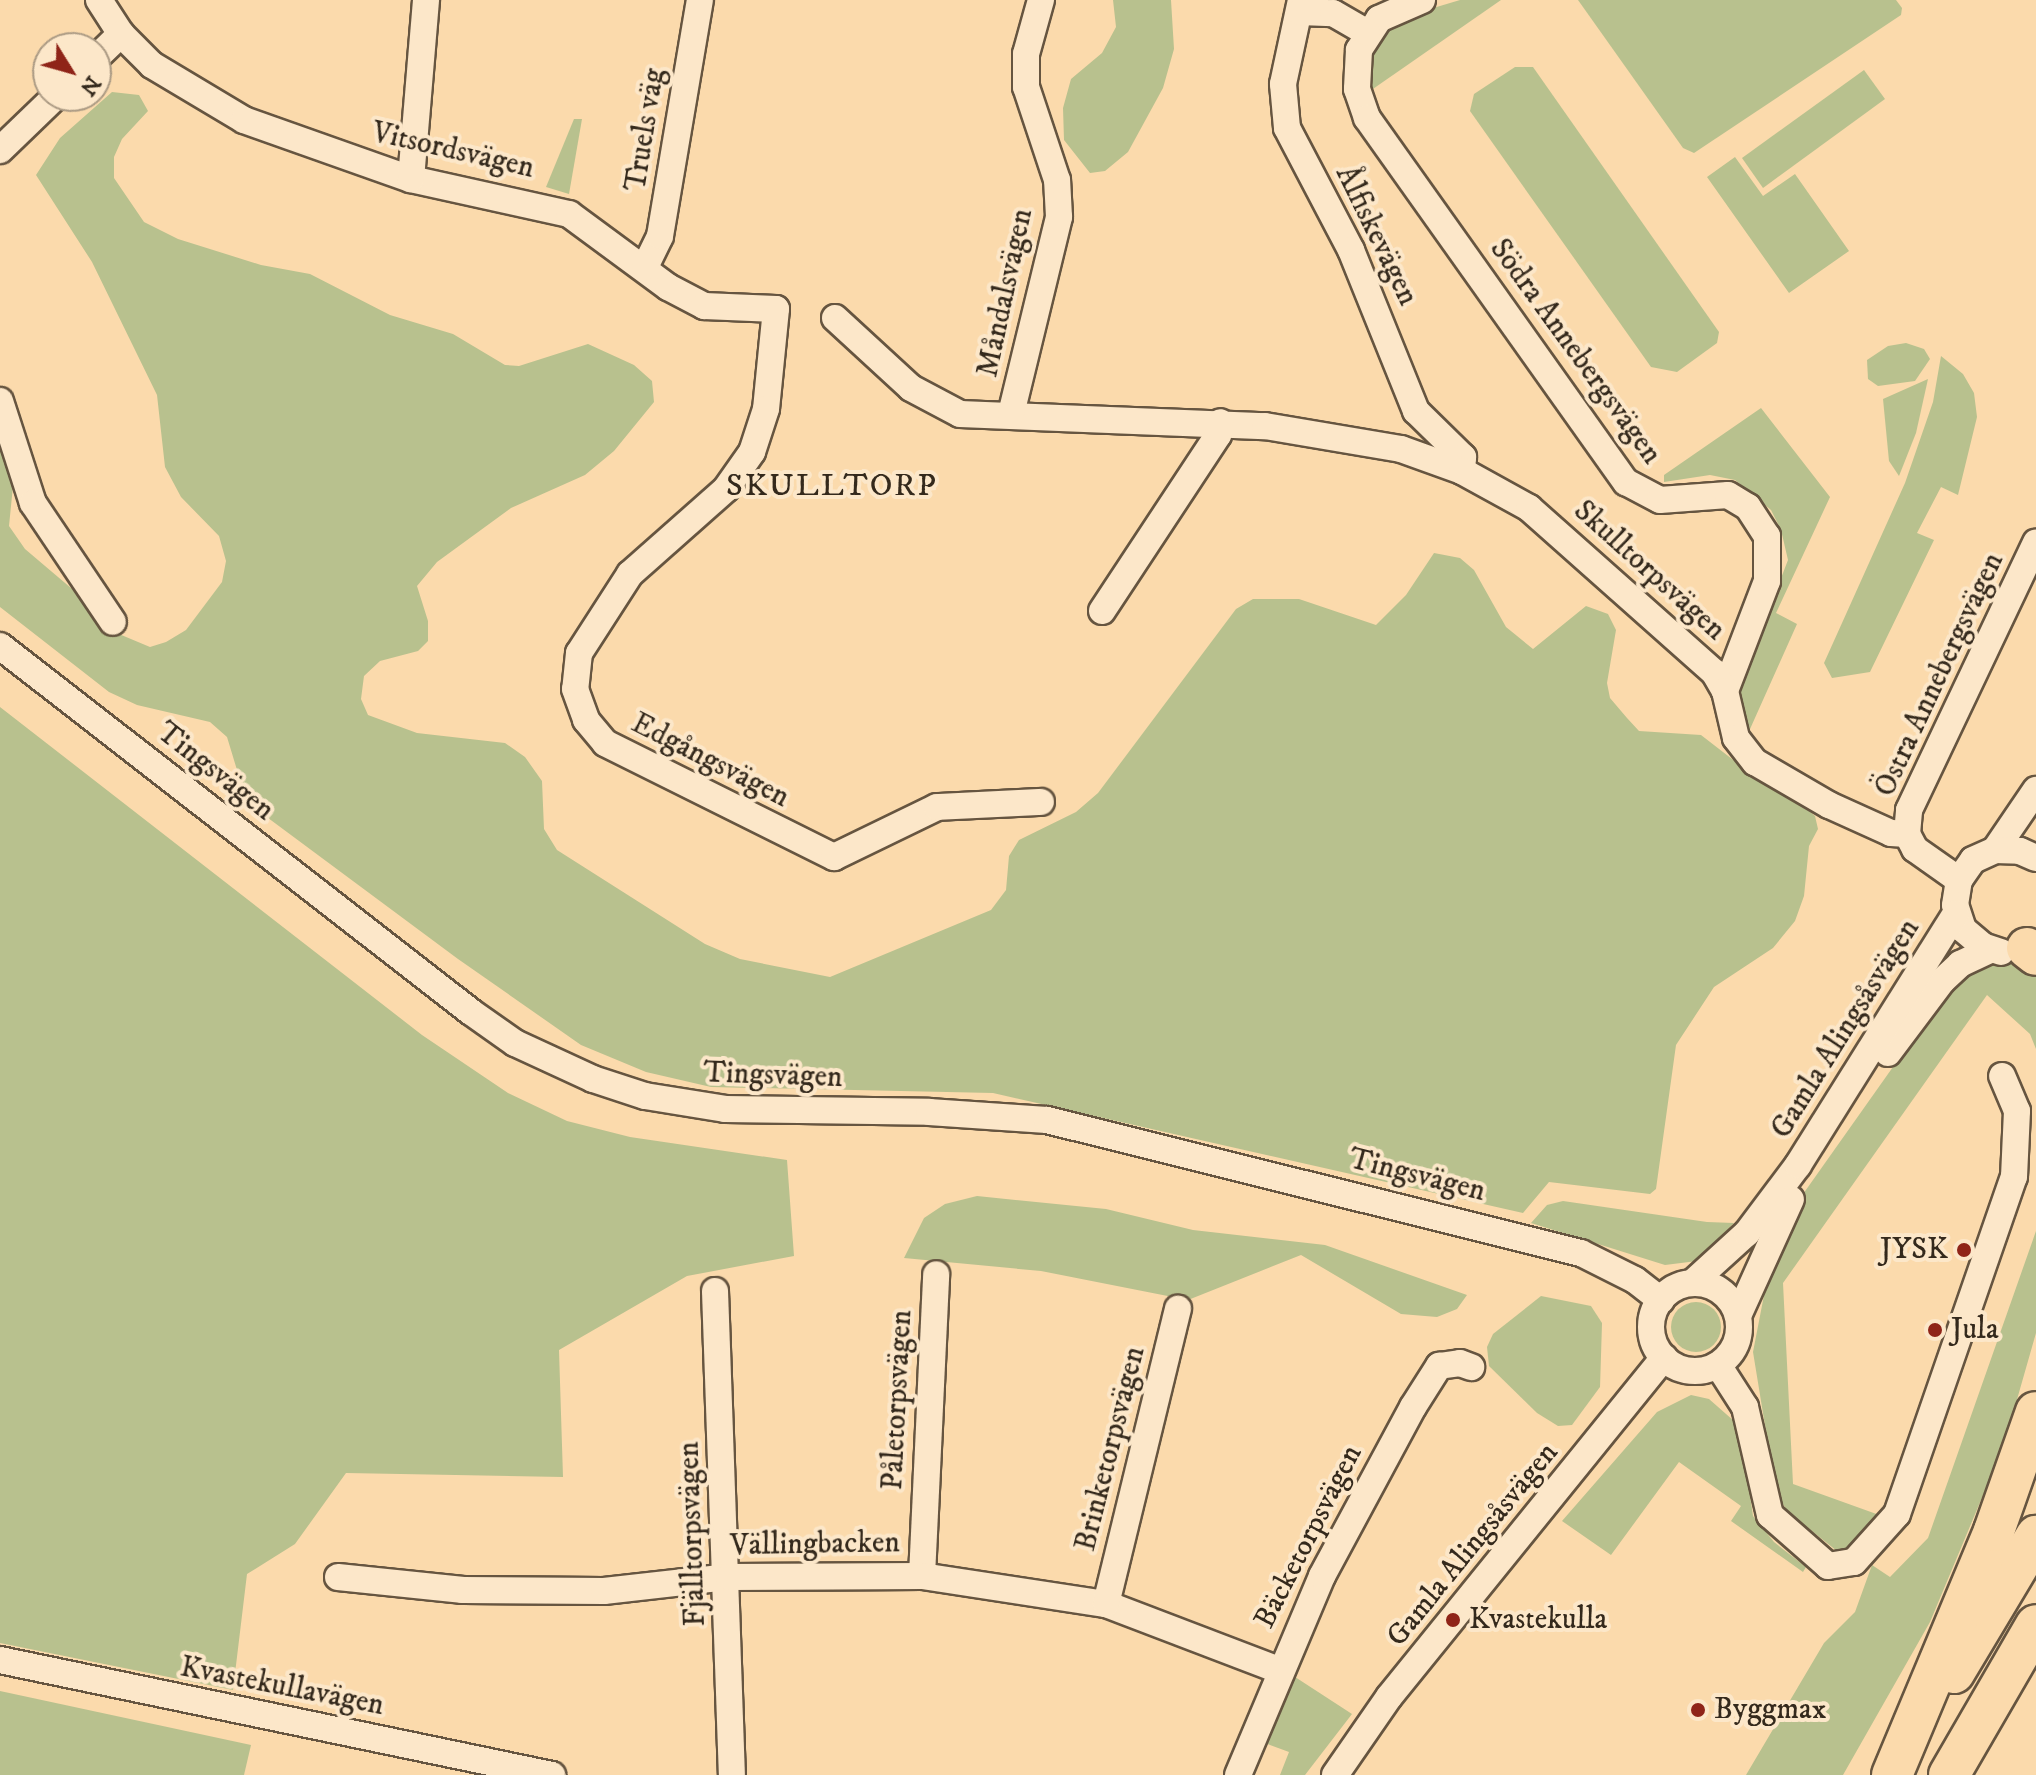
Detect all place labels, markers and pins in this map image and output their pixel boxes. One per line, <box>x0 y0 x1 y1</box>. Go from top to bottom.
place label: JYSK <box>1880 1232 1948 1268</box>
marker: JYSK <box>1955 1241 1973 1259</box>
place label: Jula <box>1951 1312 1999 1348</box>
marker: Jula <box>1926 1321 1944 1339</box>
place label: Kvastekulla <box>1469 1602 1607 1638</box>
marker: Kvastekulla <box>1444 1611 1462 1629</box>
place label: Byggmax <box>1714 1692 1826 1728</box>
marker: Byggmax <box>1689 1701 1707 1719</box>

